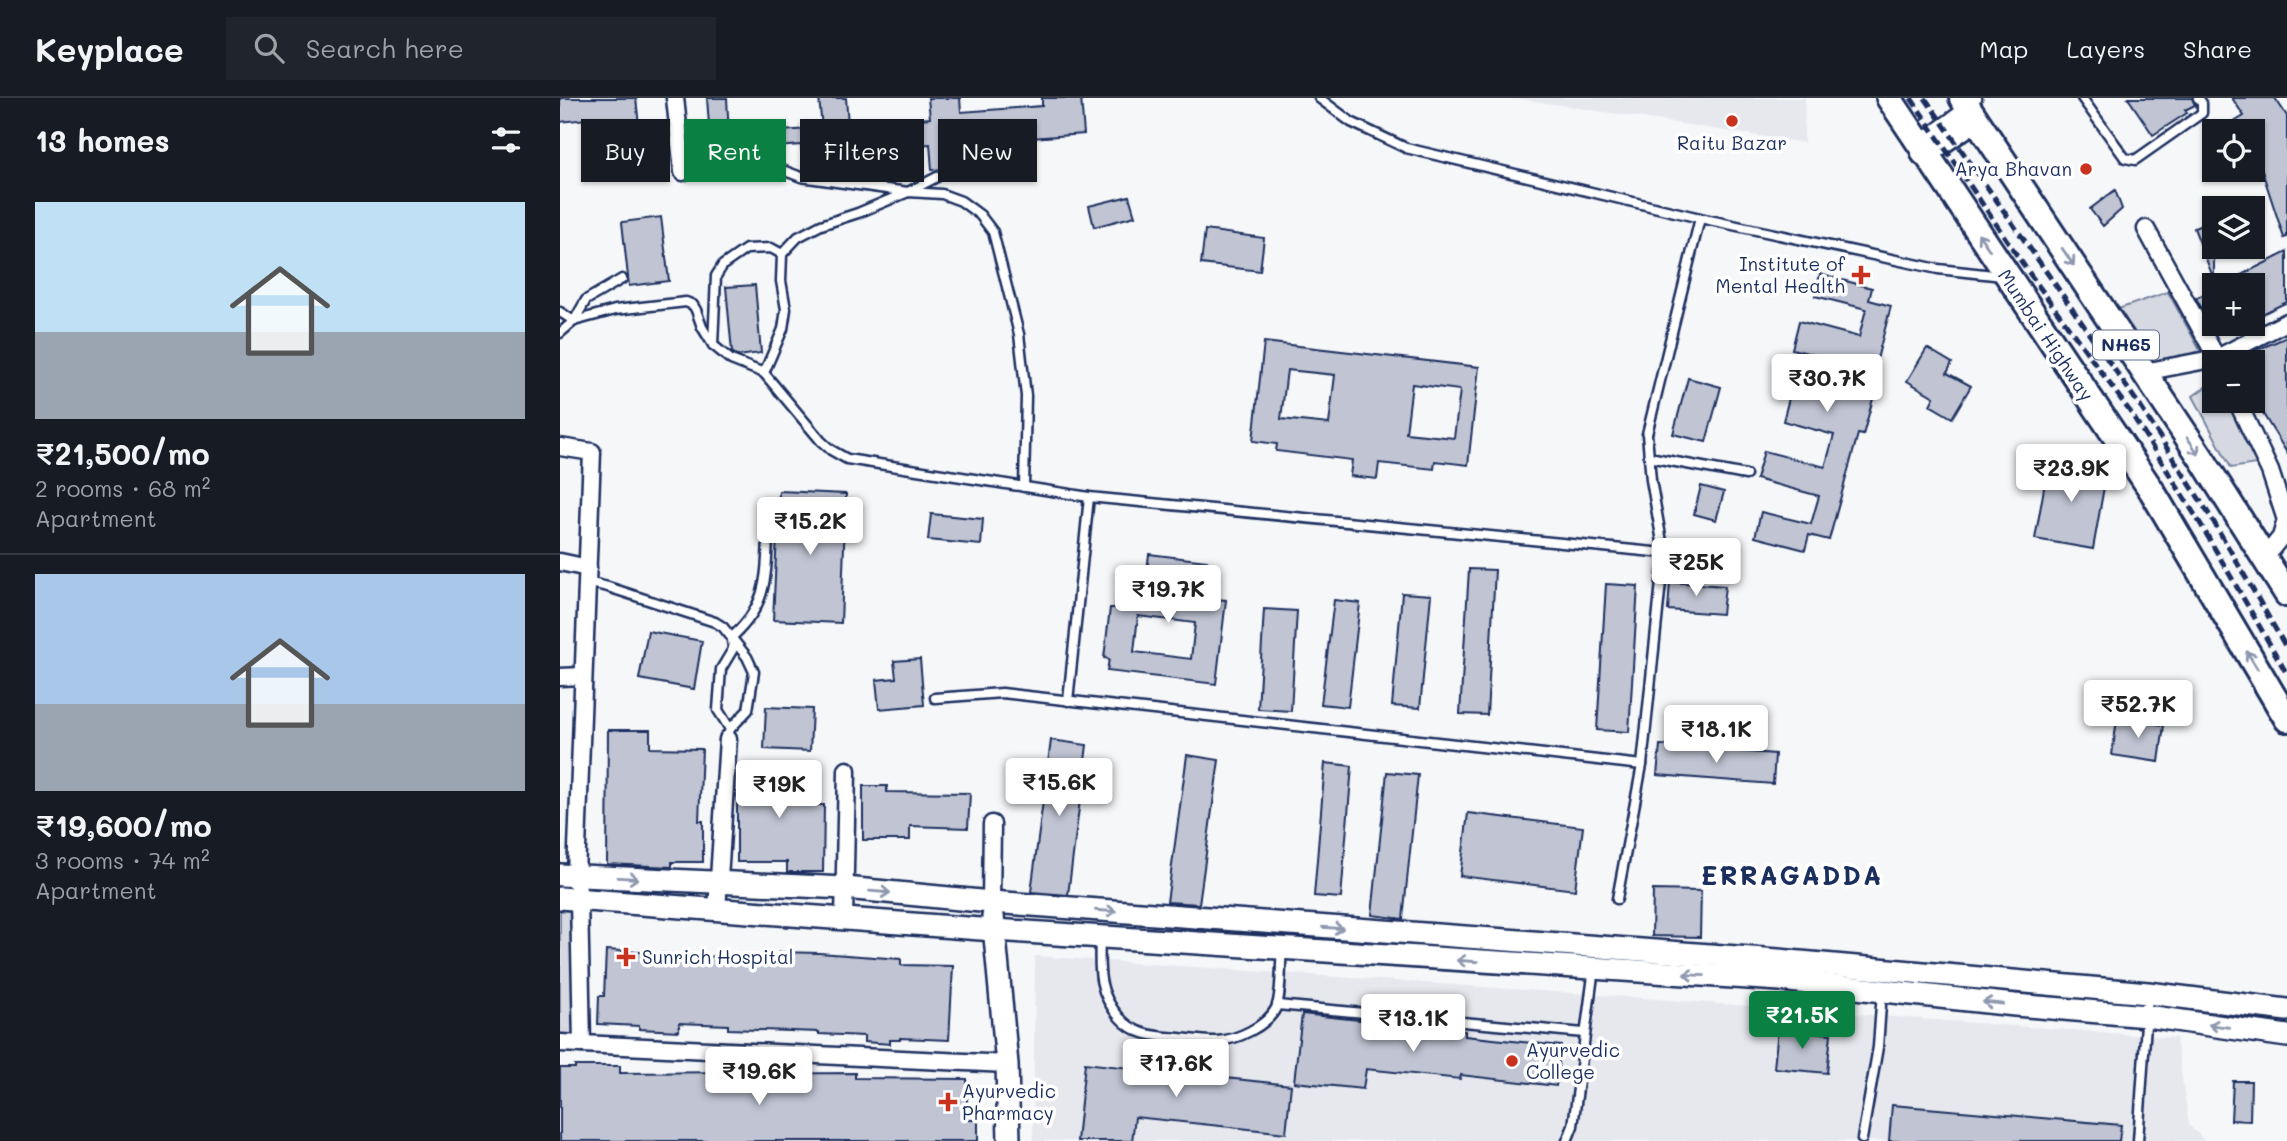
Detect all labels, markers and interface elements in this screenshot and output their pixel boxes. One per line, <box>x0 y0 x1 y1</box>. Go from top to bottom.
search box <box>226 17 716 80</box>
text: Keyplace <box>35 27 184 70</box>
icon: search <box>250 29 288 67</box>
text: Search here <box>306 31 464 65</box>
text: Map <box>1980 33 2028 64</box>
text: Layers <box>2066 33 2145 64</box>
text: Share <box>2183 33 2252 64</box>
marker: Raitu Bazar <box>1724 113 1740 129</box>
chip: Buy <box>581 119 670 182</box>
chip: Rent <box>684 119 786 182</box>
chip: Filters <box>800 119 924 182</box>
chip: New <box>938 119 1037 182</box>
map controls <box>2202 119 2265 413</box>
button: locate <box>2202 119 2265 182</box>
text: 13 homes <box>35 120 170 160</box>
icon: filters <box>487 121 525 159</box>
place label: Raitu Bazar <box>1677 130 1787 155</box>
place label: Arya Bhavan <box>1955 156 2072 181</box>
marker: Arya Bhavan <box>2078 161 2094 177</box>
button: layers <box>2202 196 2265 259</box>
one-way arrow <box>1976 233 1990 253</box>
one-way arrow <box>2060 247 2075 266</box>
icon: home <box>217 248 343 374</box>
place label: Institute of Mental Health <box>1716 251 1846 298</box>
street label: Mumbai Highway <box>1993 264 2100 406</box>
marker: Institute of Mental Health <box>1851 265 1871 285</box>
button: + <box>2202 273 2265 336</box>
road number: NH65 <box>2093 330 2159 360</box>
button: − <box>2202 350 2265 413</box>
pin: ₹30.7K <box>1770 354 1884 414</box>
text: ₹30.7K <box>1788 362 1866 392</box>
text: ₹21,500/mo <box>35 433 210 473</box>
one-way arrow <box>2187 436 2201 456</box>
pin: ₹23.9K <box>2014 444 2128 504</box>
text: ₹23.9K <box>2032 452 2110 482</box>
text: 2 rooms · 68 m² <box>35 473 210 503</box>
pin: ₹15.2K <box>753 498 867 557</box>
text: Apartment <box>35 503 157 533</box>
text: ₹15.2K <box>773 505 847 535</box>
pin: ₹25K <box>1655 538 1737 598</box>
text: ₹25K <box>1668 546 1724 576</box>
pin: ₹19.7K <box>1111 566 1225 625</box>
text: ₹19.7K <box>1131 573 1205 603</box>
icon: home <box>217 620 343 746</box>
one-way arrow <box>2245 651 2259 671</box>
pin: ₹52.7K <box>2081 680 2195 740</box>
text: ₹52.7K <box>2100 688 2176 718</box>
pin: ₹18.1K <box>1659 706 1773 765</box>
text: ₹18.1K <box>1680 713 1752 743</box>
pin: ₹15.6K <box>1002 758 1116 818</box>
pin: ₹19K <box>738 760 820 820</box>
text: ₹15.6K <box>1022 766 1096 796</box>
text: ₹19K <box>752 768 806 798</box>
text: ₹19,600/mo <box>35 805 212 845</box>
text: 3 rooms · 74 m² <box>35 845 210 875</box>
district label: ERRAGADDA <box>1701 858 1883 892</box>
one-way arrow <box>616 872 639 885</box>
text: Apartment <box>35 875 157 905</box>
one-way arrow <box>868 885 891 898</box>
one-way arrow <box>1095 905 1117 918</box>
one-way arrow <box>1322 922 1344 935</box>
place label: Sunrich Hospital <box>642 944 794 969</box>
marker: Sunrich Hospital <box>616 947 636 967</box>
one-way arrow <box>1455 954 1478 967</box>
one-way arrow <box>1683 968 1705 981</box>
pin: ₹21.5K <box>1745 992 1859 1051</box>
pin: ₹13.1K <box>1356 995 1470 1054</box>
one-way arrow <box>1982 996 2005 1009</box>
text: ₹21.5K <box>1765 999 1839 1029</box>
text: ₹13.1K <box>1377 1002 1449 1032</box>
one-way arrow <box>2209 1019 2231 1032</box>
place label: Ayurvedic College <box>1526 1037 1620 1084</box>
pin: ₹17.6K <box>1119 1040 1233 1099</box>
text: ₹17.6K <box>1139 1047 1213 1077</box>
pin: ₹19.6K <box>702 1048 816 1107</box>
marker: Ayurvedic College <box>1504 1053 1520 1069</box>
text: ₹19.6K <box>721 1055 797 1085</box>
place label: Ayurvedic Pharmacy <box>962 1078 1056 1125</box>
marker: Ayurvedic Pharmacy <box>940 1094 956 1110</box>

